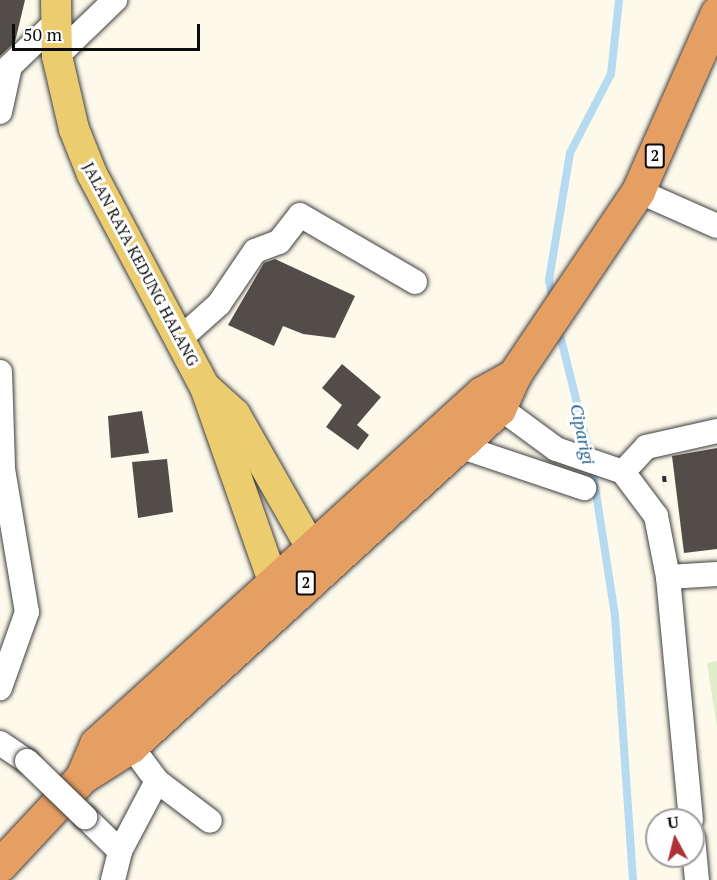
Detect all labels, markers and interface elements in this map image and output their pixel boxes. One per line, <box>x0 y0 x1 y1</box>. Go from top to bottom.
scale bar <box>15 12 202 50</box>
text: 50 m <box>23 22 62 46</box>
road number: 2 <box>644 144 666 168</box>
street label: JALAN RAYA KEDUNG HALANG <box>79 159 203 369</box>
water label: Ciparigi <box>566 402 600 466</box>
road number: 2 <box>296 571 316 595</box>
north arrow <box>645 808 705 868</box>
text: U <box>666 811 680 834</box>

